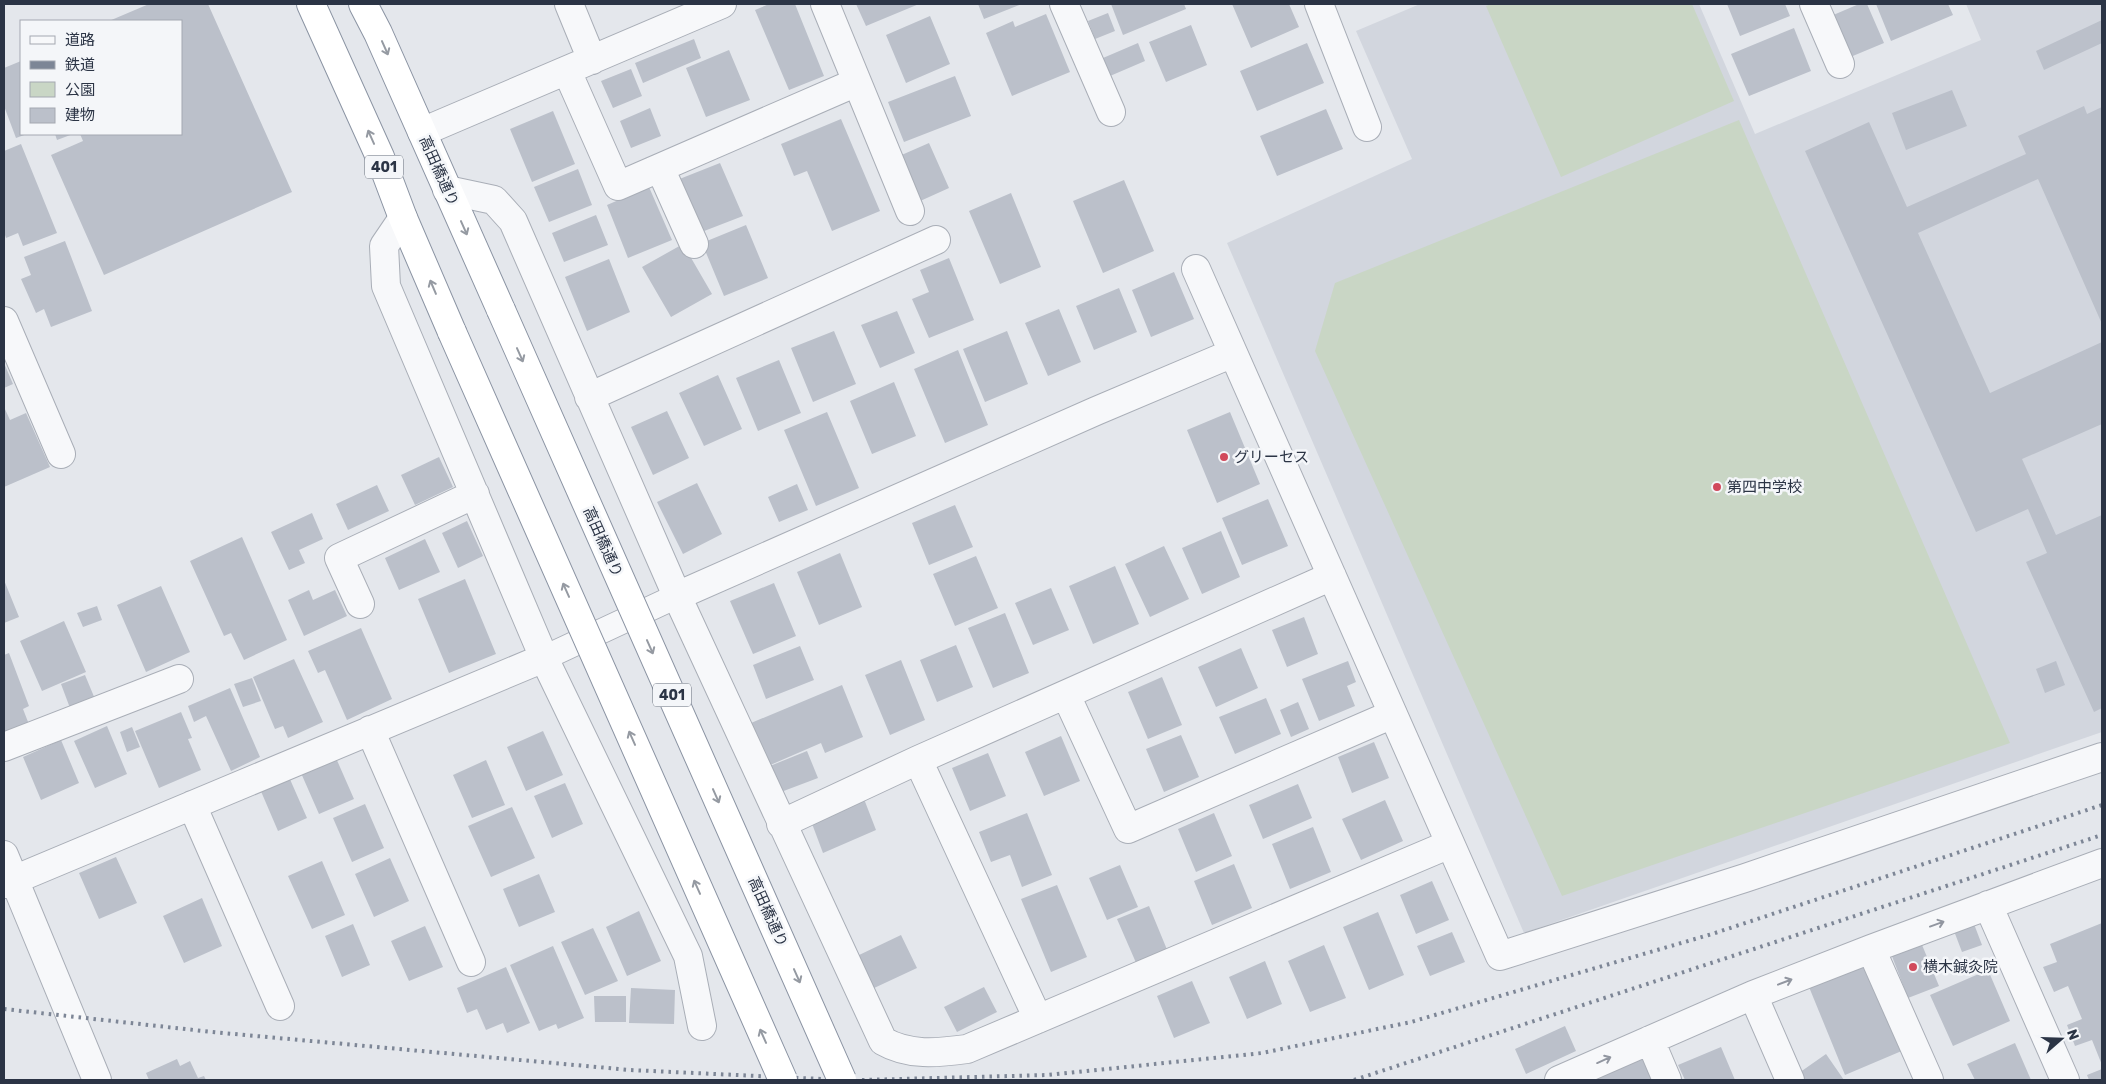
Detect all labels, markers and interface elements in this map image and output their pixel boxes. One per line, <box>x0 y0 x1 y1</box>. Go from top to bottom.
legend <box>20 20 182 135</box>
text: 道路 <box>65 31 95 49</box>
one-way arrow <box>380 40 390 55</box>
text: 鉄道 <box>65 56 95 74</box>
text: 公園 <box>65 81 95 99</box>
text: 建物 <box>65 106 95 124</box>
one-way arrow <box>366 130 376 145</box>
street label: 高田橋通り <box>416 133 462 209</box>
road number: 401 <box>365 156 403 178</box>
one-way arrow <box>460 220 470 235</box>
one-way arrow <box>428 280 437 295</box>
one-way arrow <box>516 347 526 362</box>
place label: グリーセス <box>1234 448 1309 466</box>
marker: グリーセス <box>1218 451 1230 463</box>
place label: 第四中学校 <box>1727 478 1802 496</box>
marker: 第四中学校 <box>1711 481 1723 493</box>
street label: 高田橋通り <box>580 504 626 580</box>
one-way arrow <box>561 583 571 598</box>
one-way arrow <box>646 639 656 654</box>
road number: 401 <box>653 684 691 706</box>
one-way arrow <box>626 731 636 746</box>
one-way arrow <box>712 788 722 803</box>
street label: 高田橋通り <box>745 874 791 950</box>
one-way arrow <box>692 880 702 895</box>
one-way arrow <box>1929 919 1944 928</box>
place label: 横木鍼灸院 <box>1923 958 1998 976</box>
marker: 横木鍼灸院 <box>1907 961 1919 973</box>
one-way arrow <box>792 968 802 983</box>
one-way arrow <box>1777 977 1792 986</box>
north arrow <box>2036 1014 2086 1064</box>
text: N <box>2063 1027 2082 1042</box>
one-way arrow <box>758 1029 768 1044</box>
one-way arrow <box>1596 1055 1611 1065</box>

